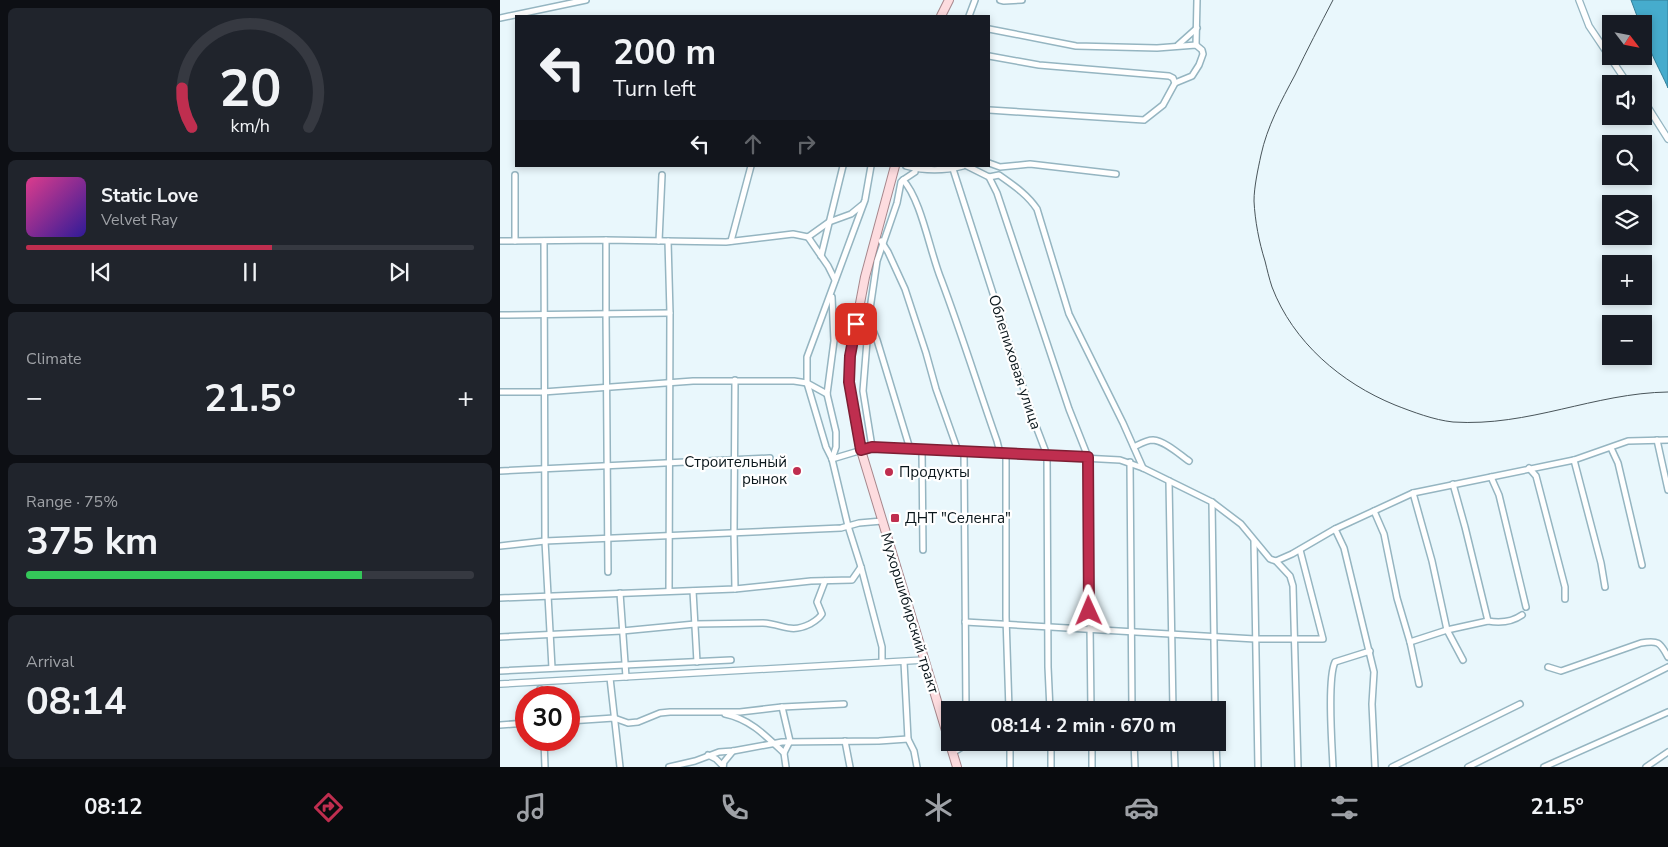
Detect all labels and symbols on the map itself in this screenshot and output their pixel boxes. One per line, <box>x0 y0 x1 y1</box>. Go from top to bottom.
north arrow <box>1602 15 1652 65</box>
street label: Облепиховая улица <box>984 292 1046 432</box>
pin <box>835 303 877 345</box>
place label: Строительный рынок <box>684 452 787 489</box>
place label: Продукты <box>899 462 970 482</box>
marker: Строительный рынок <box>791 465 803 477</box>
marker: Продукты <box>883 466 895 478</box>
place label: ДНТ "Селенга" <box>905 508 1011 528</box>
marker: ДНТ "Селенга" <box>889 512 901 524</box>
street label: Мухоршибирский тракт <box>876 530 944 696</box>
position arrow <box>1062 584 1114 636</box>
speed limit sign: 30 <box>515 686 580 751</box>

